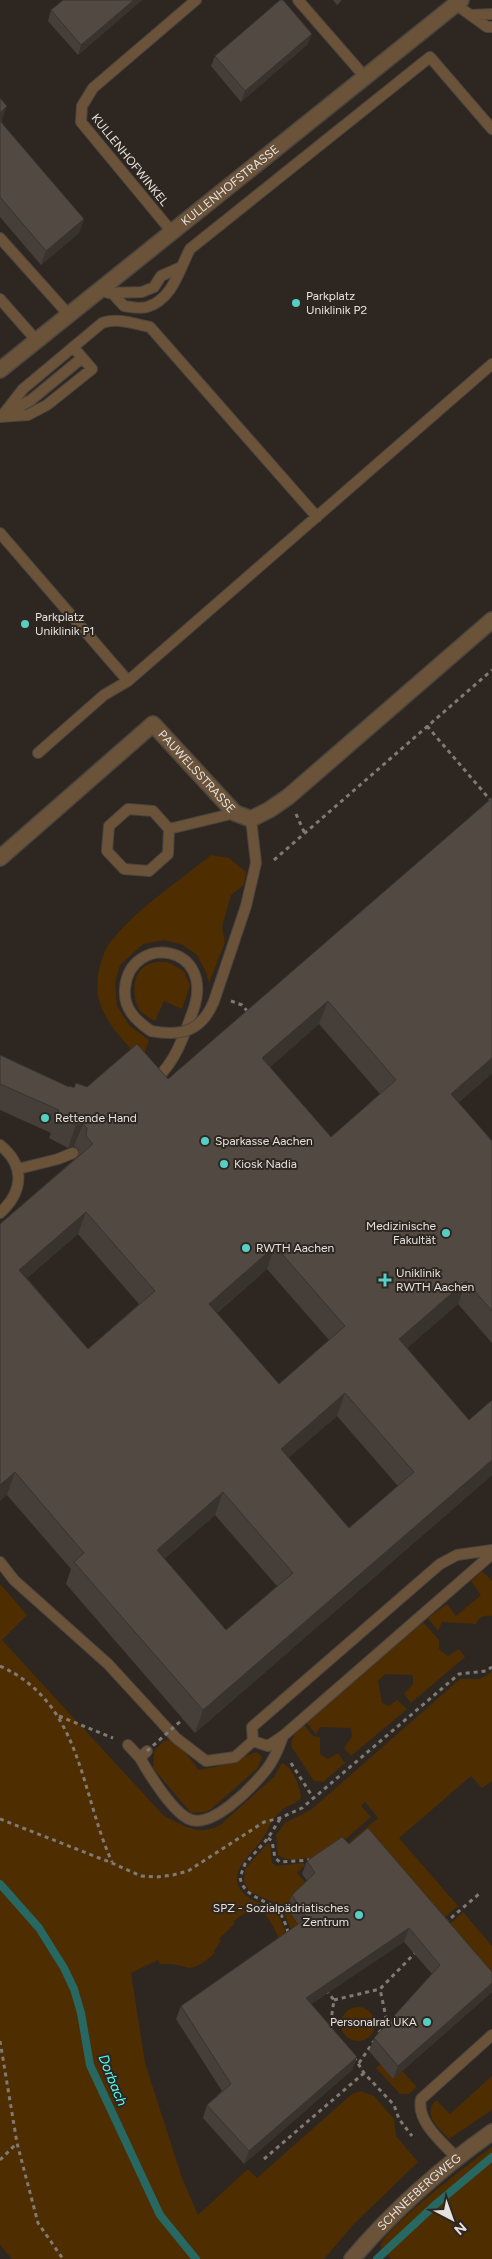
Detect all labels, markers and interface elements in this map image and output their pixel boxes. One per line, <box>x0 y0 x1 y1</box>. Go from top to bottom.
street label: KULLENHOFWINKEL <box>89 111 172 209</box>
street label: KULLENHOFSTRASSE <box>178 142 282 229</box>
place label: Parkplatz Uniklinik P2 <box>306 289 367 317</box>
marker: Parkplatz Uniklinik P2 <box>290 297 302 309</box>
place label: Parkplatz Uniklinik P1 <box>35 610 94 638</box>
marker: Parkplatz Uniklinik P1 <box>19 618 31 630</box>
street label: PAUWELSSTRASSE <box>155 727 238 816</box>
place label: Rettende Hand <box>55 1111 137 1125</box>
marker: Rettende Hand <box>39 1112 51 1124</box>
place label: Sparkasse Aachen <box>215 1134 313 1148</box>
marker: Sparkasse Aachen <box>199 1135 211 1147</box>
place label: Kiosk Nadia <box>234 1157 297 1171</box>
marker: Kiosk Nadia <box>218 1158 230 1170</box>
place label: Medizinische Fakultät <box>366 1219 436 1247</box>
marker: Medizinische Fakultät <box>440 1227 452 1239</box>
place label: RWTH Aachen <box>256 1241 335 1255</box>
marker: RWTH Aachen <box>240 1242 252 1254</box>
place label: Uniklinik RWTH Aachen <box>396 1266 475 1294</box>
marker: Uniklinik RWTH Aachen <box>378 1273 392 1287</box>
place label: SPZ - Sozialpädriatisches Zentrum <box>213 1901 349 1929</box>
marker: SPZ - Sozialpädriatisches Zentrum <box>353 1909 365 1921</box>
place label: Personalrat UKA <box>330 2015 417 2029</box>
marker: Personalrat UKA <box>421 2016 433 2028</box>
water label: Dorbach <box>94 2052 131 2109</box>
street label: SCHNEEBERGWEG <box>375 2152 465 2234</box>
north arrow <box>427 2194 477 2244</box>

